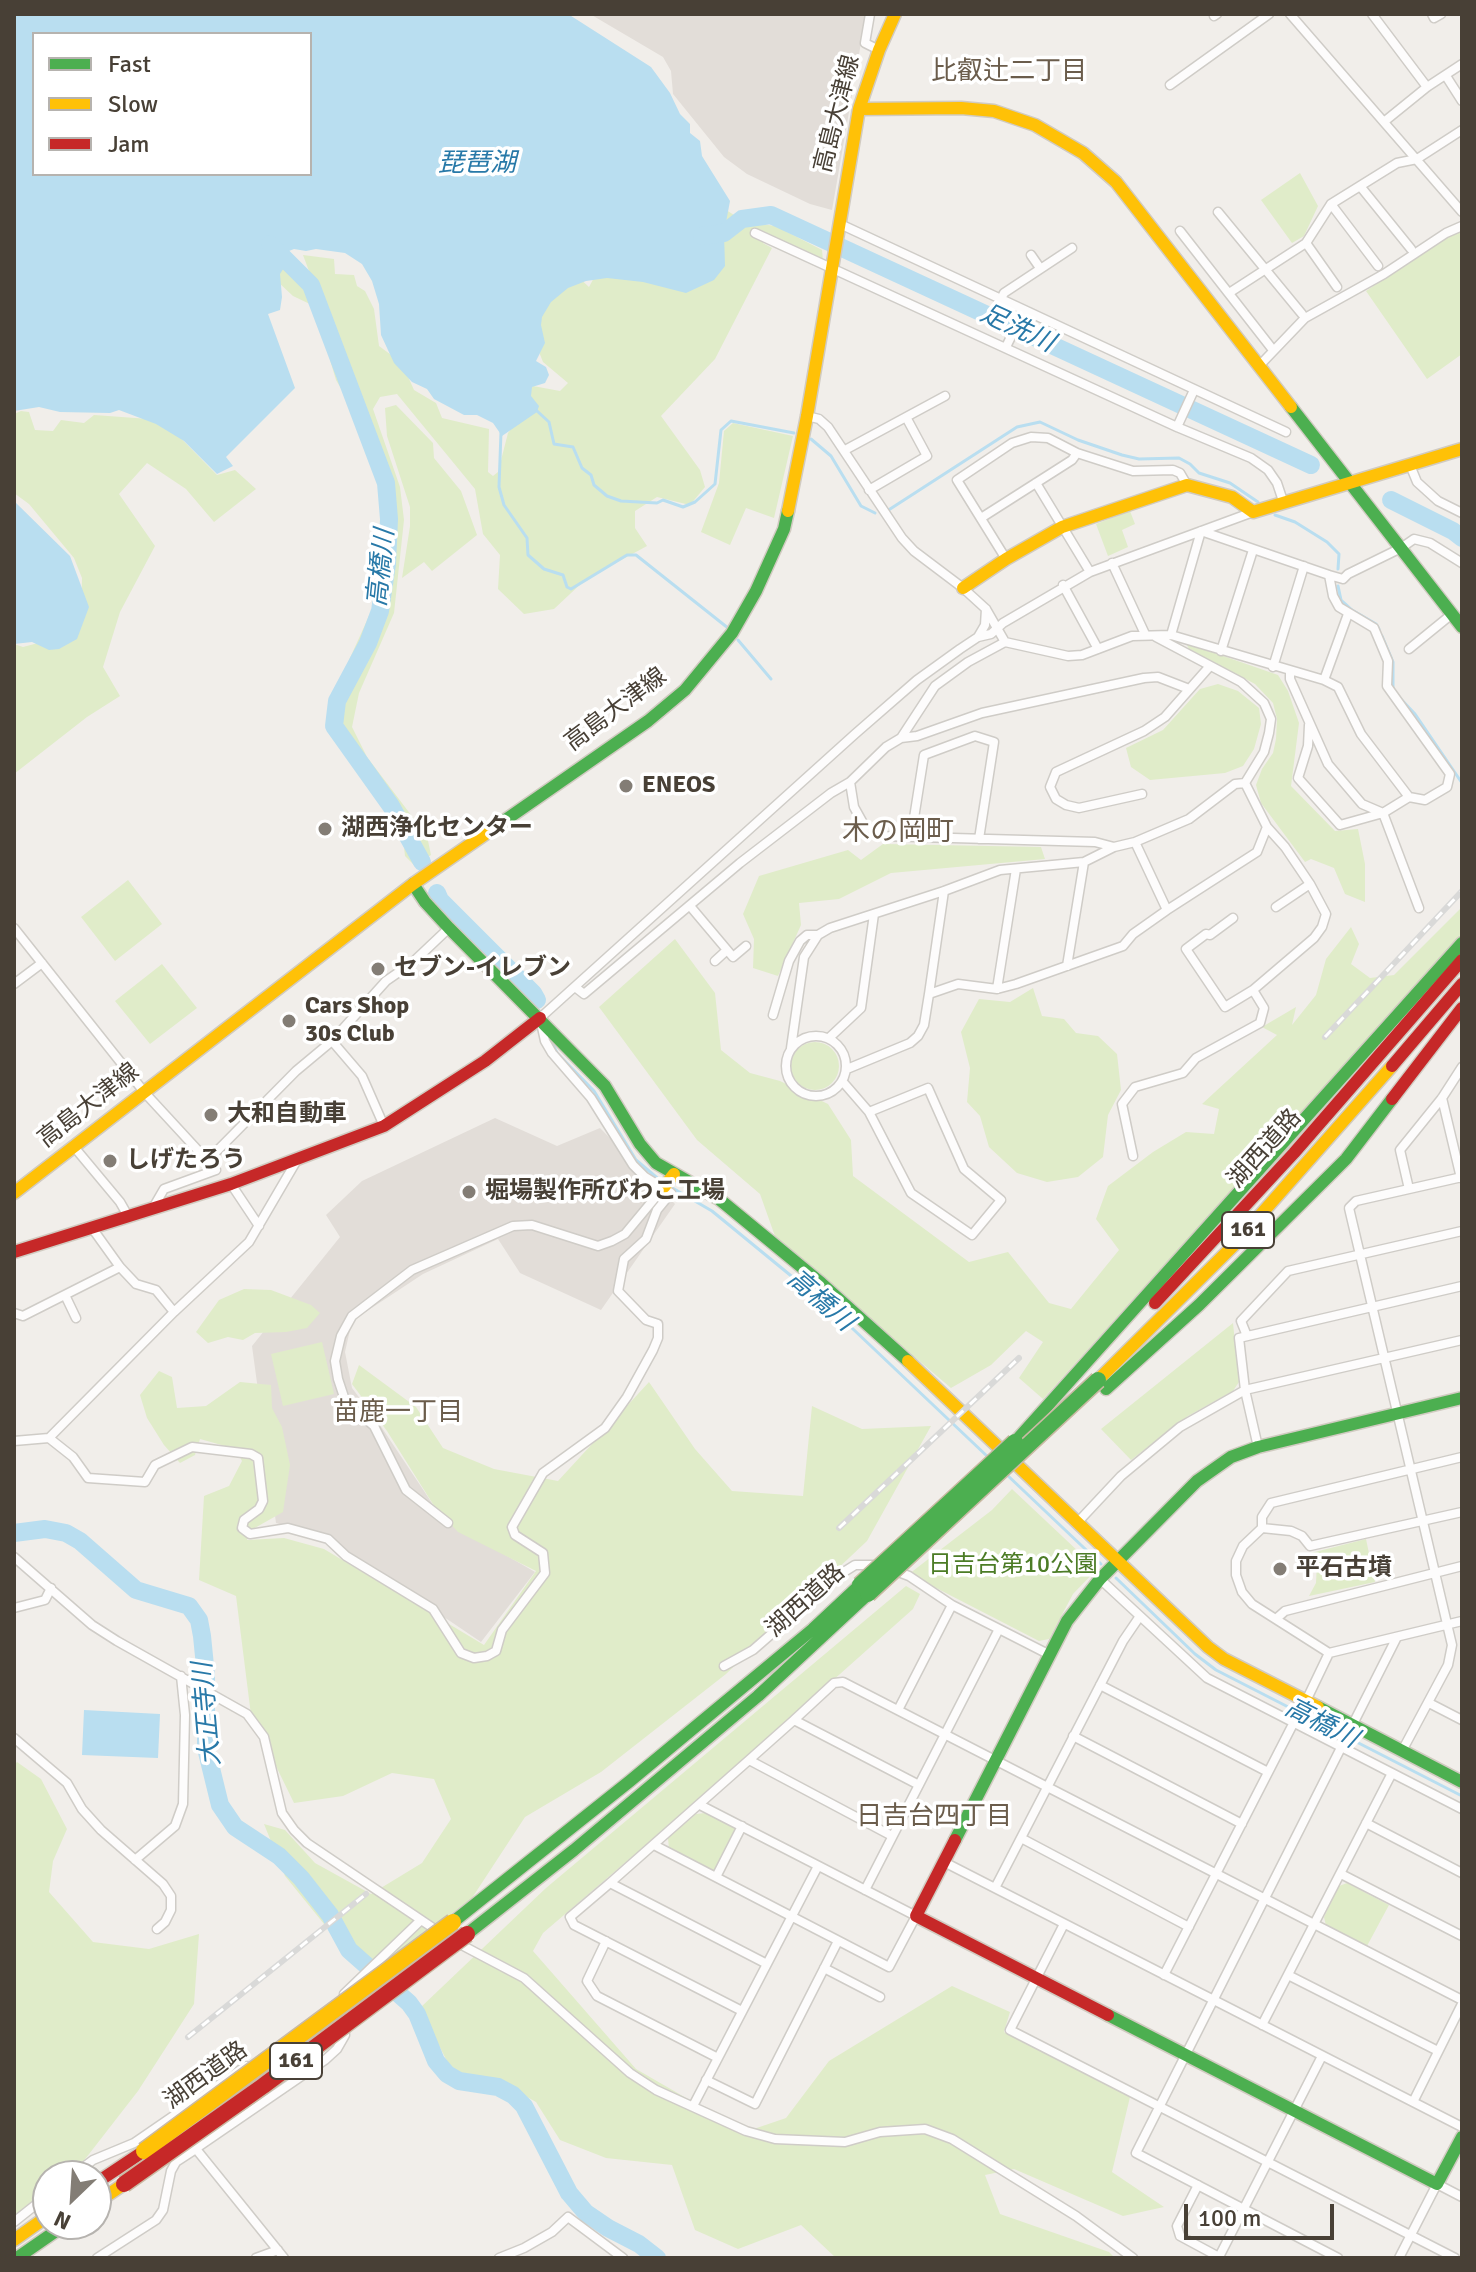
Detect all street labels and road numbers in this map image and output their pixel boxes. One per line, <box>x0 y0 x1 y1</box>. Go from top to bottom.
street label: 高島大津線 <box>810 52 866 176</box>
street label: 高島大津線 <box>559 662 673 758</box>
street label: 高島大津線 <box>33 1058 145 1154</box>
street label: 湖西道路 <box>1222 1104 1308 1194</box>
road number: 161 <box>1222 1212 1274 1248</box>
street label: 湖西道路 <box>761 1558 851 1644</box>
street label: 湖西道路 <box>159 2036 253 2116</box>
road number: 161 <box>270 2043 322 2079</box>

